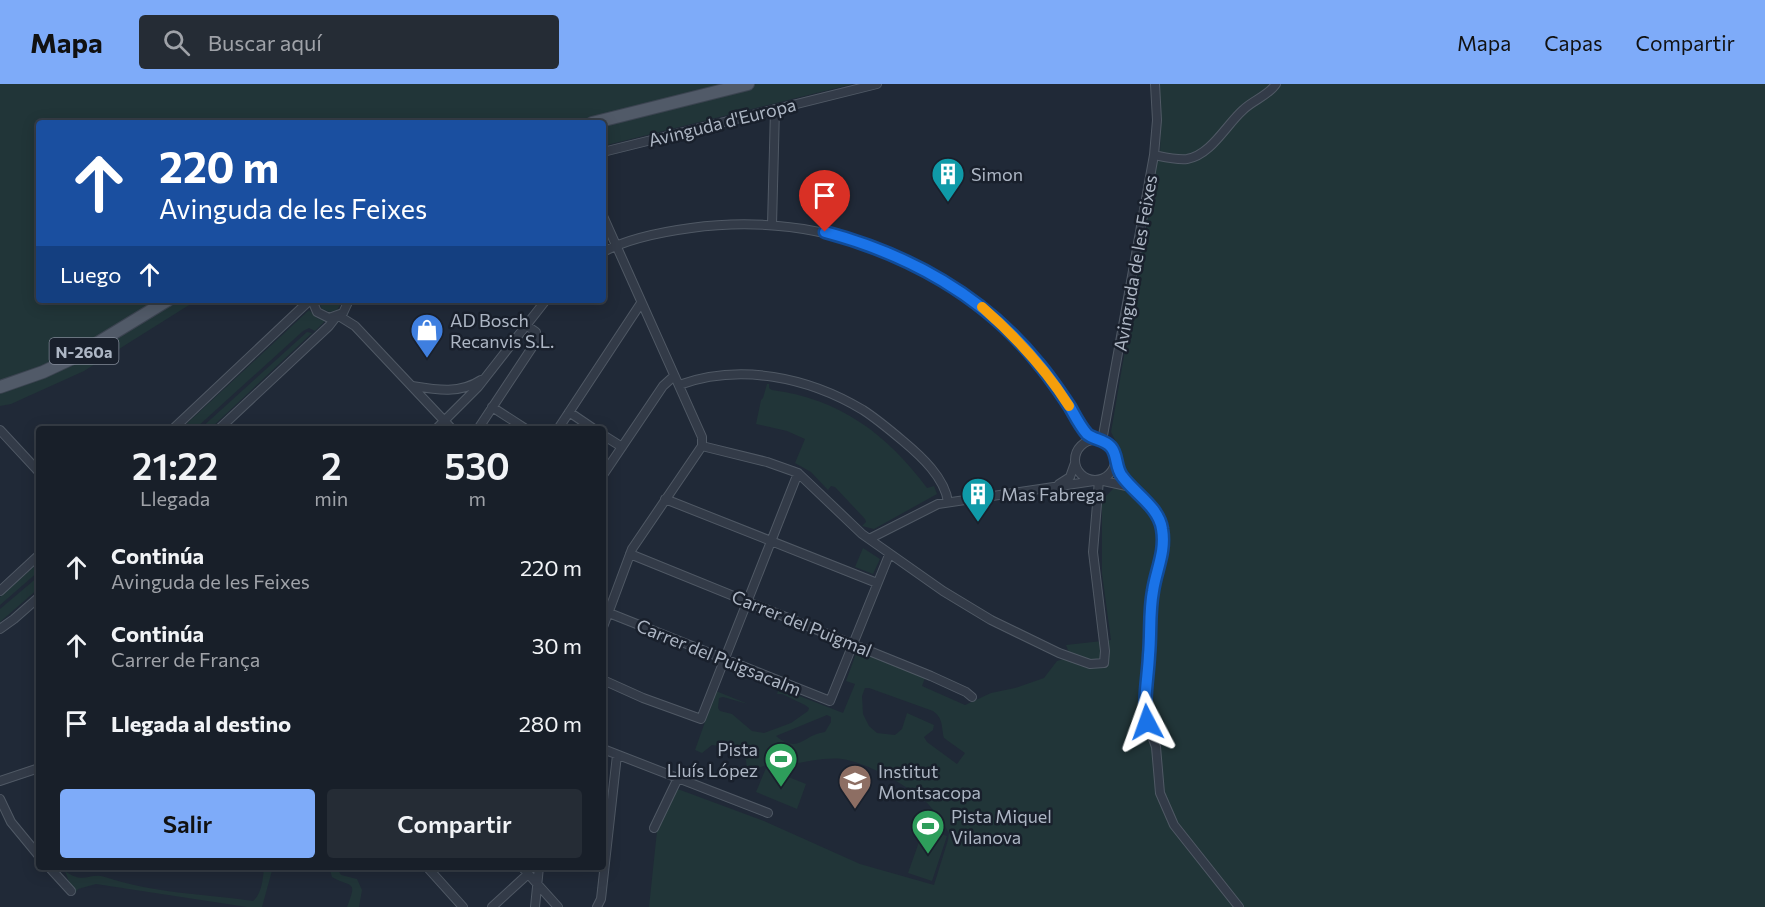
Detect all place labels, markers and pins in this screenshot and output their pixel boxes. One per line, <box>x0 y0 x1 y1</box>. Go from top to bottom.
building icon: Simon <box>930 156 966 203</box>
place label: Simon <box>971 163 1023 185</box>
pin <box>799 170 850 232</box>
place label: AD Bosch Recanvis S.L. <box>450 309 554 352</box>
shop icon: AD Bosch Recanvis S.L. <box>409 312 445 359</box>
building icon: Mas Fabrega <box>960 476 996 523</box>
place label: Mas Fabrega <box>1001 483 1105 505</box>
place label: Pista Lluís López <box>667 738 758 781</box>
sports icon: Pista Lluís López <box>763 741 799 788</box>
place label: Institut Montsacopa <box>878 760 981 803</box>
school or university icon: Institut Montsacopa <box>837 763 873 810</box>
place label: Pista Miquel Vilanova <box>951 805 1052 848</box>
sports icon: Pista Miquel Vilanova <box>910 808 946 855</box>

